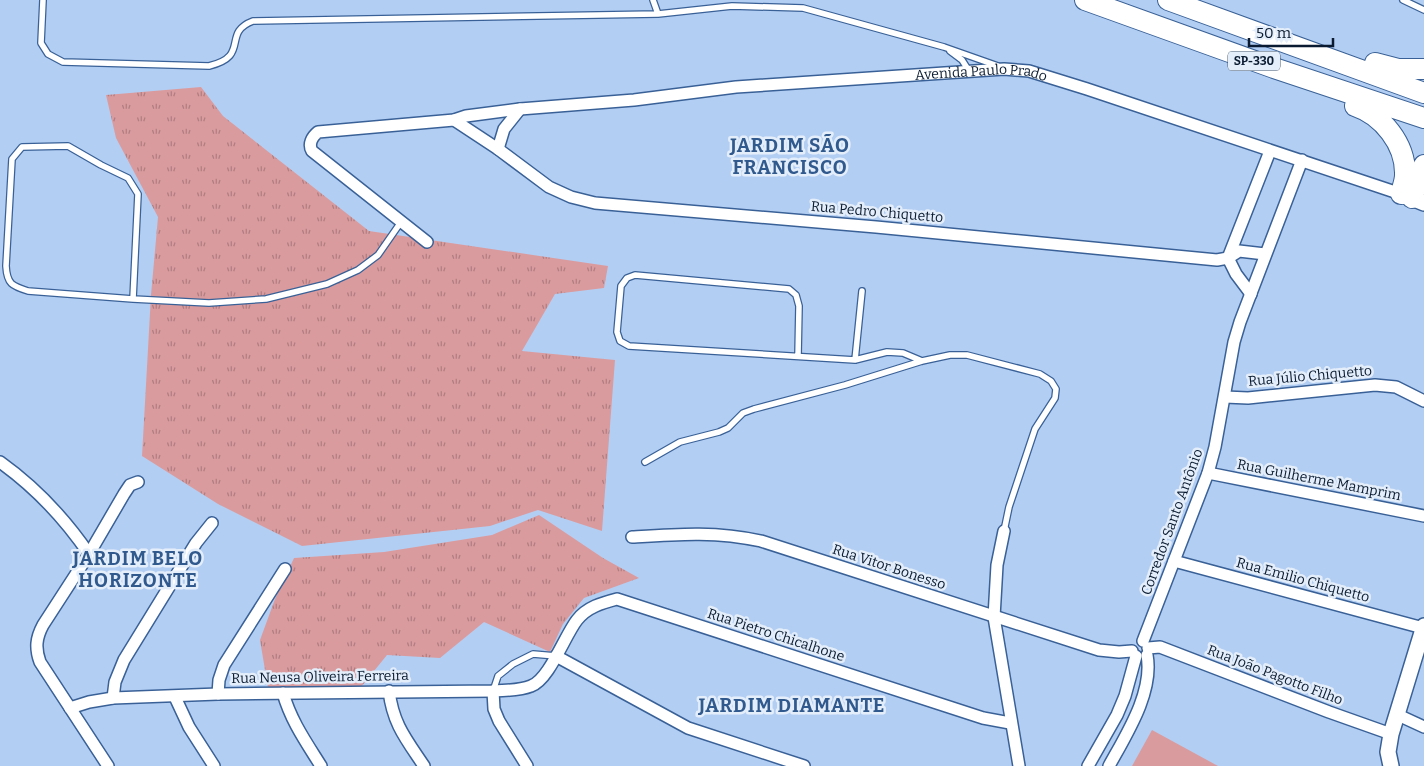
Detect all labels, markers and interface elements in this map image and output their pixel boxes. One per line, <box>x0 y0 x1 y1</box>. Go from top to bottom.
scale bar <box>1249 15 1333 47</box>
text: 50 m <box>1256 24 1292 42</box>
road number: SP-330 <box>1228 51 1280 70</box>
street label: Avenida Paulo Prado <box>914 60 1049 85</box>
district label: JARDIM SÃO FRANCISCO <box>729 133 850 179</box>
street label: Rua Pedro Chiquetto <box>810 198 944 226</box>
street label: Rua Júlio Chiquetto <box>1247 362 1373 390</box>
street label: Corredor Santo Antônio <box>1138 447 1206 597</box>
street label: Rua Guilherme Mamprim <box>1236 456 1403 504</box>
street label: Rua Vitor Bonesso <box>830 541 948 593</box>
district label: JARDIM BELO HORIZONTE <box>72 547 203 592</box>
street label: Rua Emilio Chiquetto <box>1235 554 1371 606</box>
street label: Rua Pietro Chicalhone <box>705 605 847 665</box>
street label: Rua João Pagotto Filho <box>1205 641 1345 709</box>
street label: Rua Neusa Oliveira Ferreira <box>231 667 409 687</box>
district label: JARDIM DIAMANTE <box>698 694 885 717</box>

